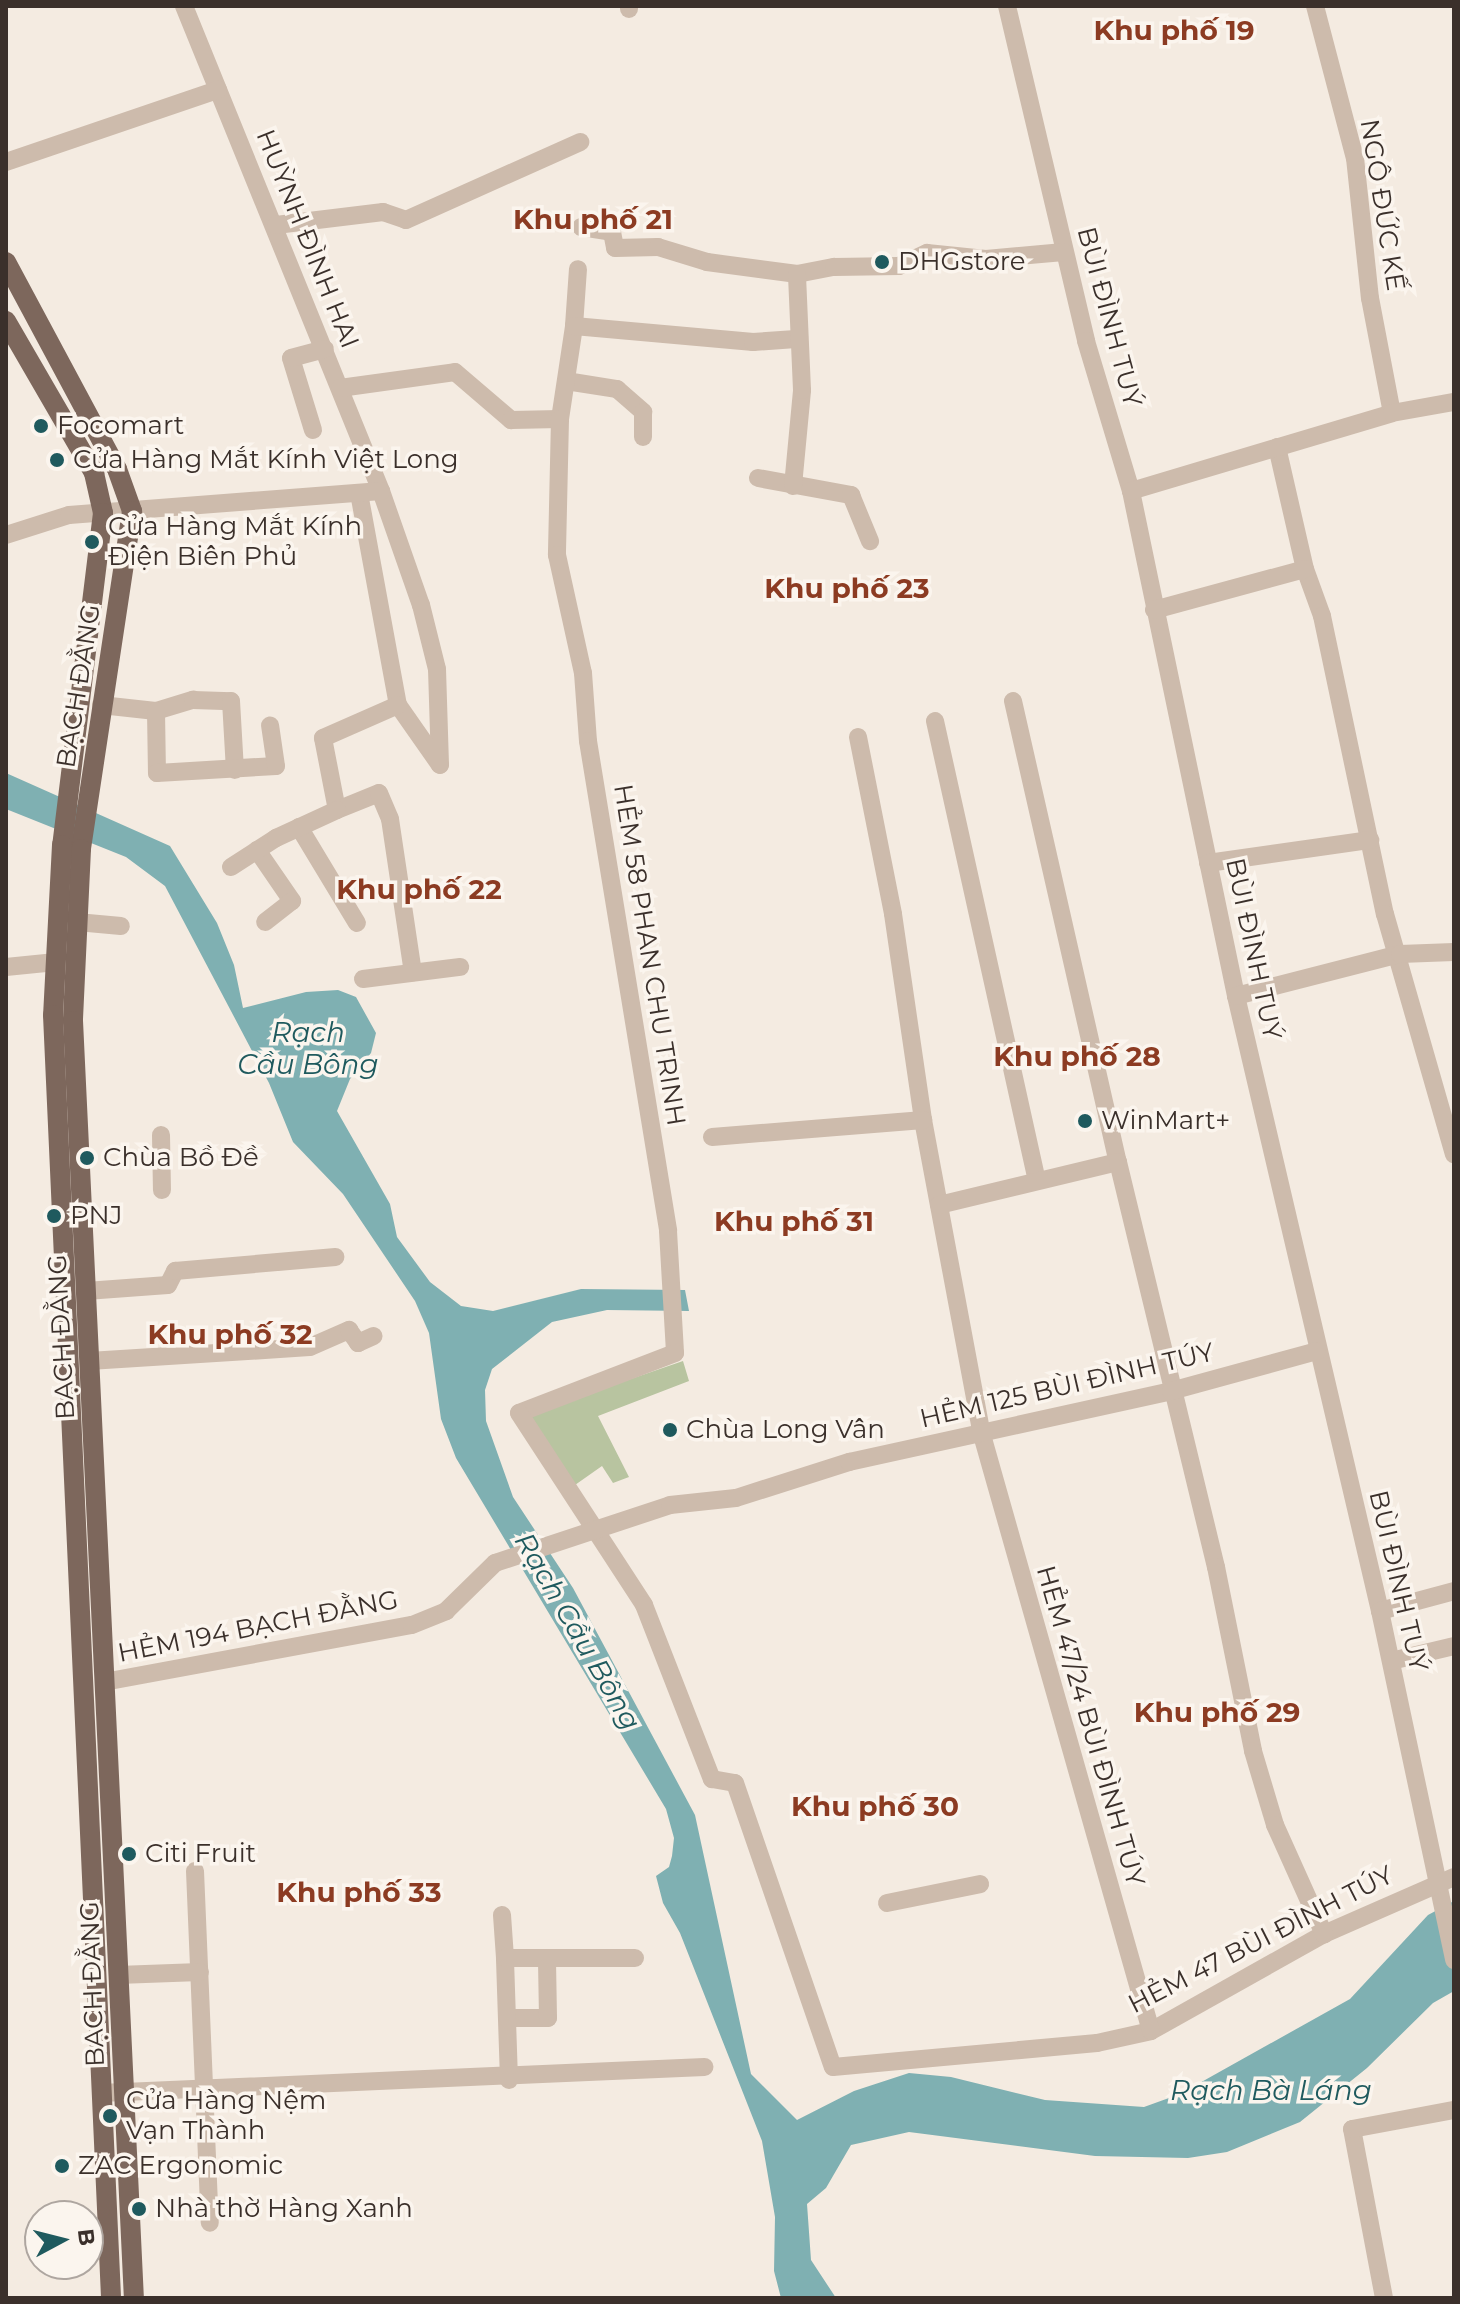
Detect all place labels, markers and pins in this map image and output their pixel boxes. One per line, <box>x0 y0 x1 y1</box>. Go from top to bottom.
place label: DHGstore <box>898 246 1026 278</box>
marker: DHGstore <box>873 253 891 271</box>
place label: Focomart <box>57 410 184 442</box>
marker: Focomart <box>32 417 50 435</box>
place label: Cửa Hàng Mắt Kính Việt Long <box>73 444 459 476</box>
marker: Cửa Hàng Mắt Kính Việt Long <box>48 451 66 469</box>
place label: Cửa Hàng Mắt Kính Điện Biên Phủ <box>108 511 362 572</box>
marker: Cửa Hàng Mắt Kính Điện Biên Phủ <box>83 533 101 551</box>
place label: WinMart+ <box>1101 1105 1230 1137</box>
marker: WinMart+ <box>1076 1112 1094 1130</box>
place label: Chùa Bồ Đề <box>103 1142 259 1174</box>
marker: Chùa Bồ Đề <box>78 1149 96 1167</box>
place label: PNJ <box>70 1200 123 1232</box>
marker: PNJ <box>45 1207 63 1225</box>
place label: Chùa Long Vân <box>686 1414 885 1446</box>
marker: Chùa Long Vân <box>661 1421 679 1439</box>
place label: Citi Fruit <box>145 1838 256 1870</box>
marker: Citi Fruit <box>120 1845 138 1863</box>
place label: Cửa Hàng Nệm Vạn Thành <box>126 2085 326 2146</box>
marker: Cửa Hàng Nệm Vạn Thành <box>101 2107 119 2125</box>
place label: ZAC Ergonomic <box>78 2150 283 2182</box>
marker: ZAC Ergonomic <box>53 2157 71 2175</box>
place label: Nhà thờ Hàng Xanh <box>155 2193 413 2225</box>
marker: Nhà thờ Hàng Xanh <box>130 2200 148 2218</box>

